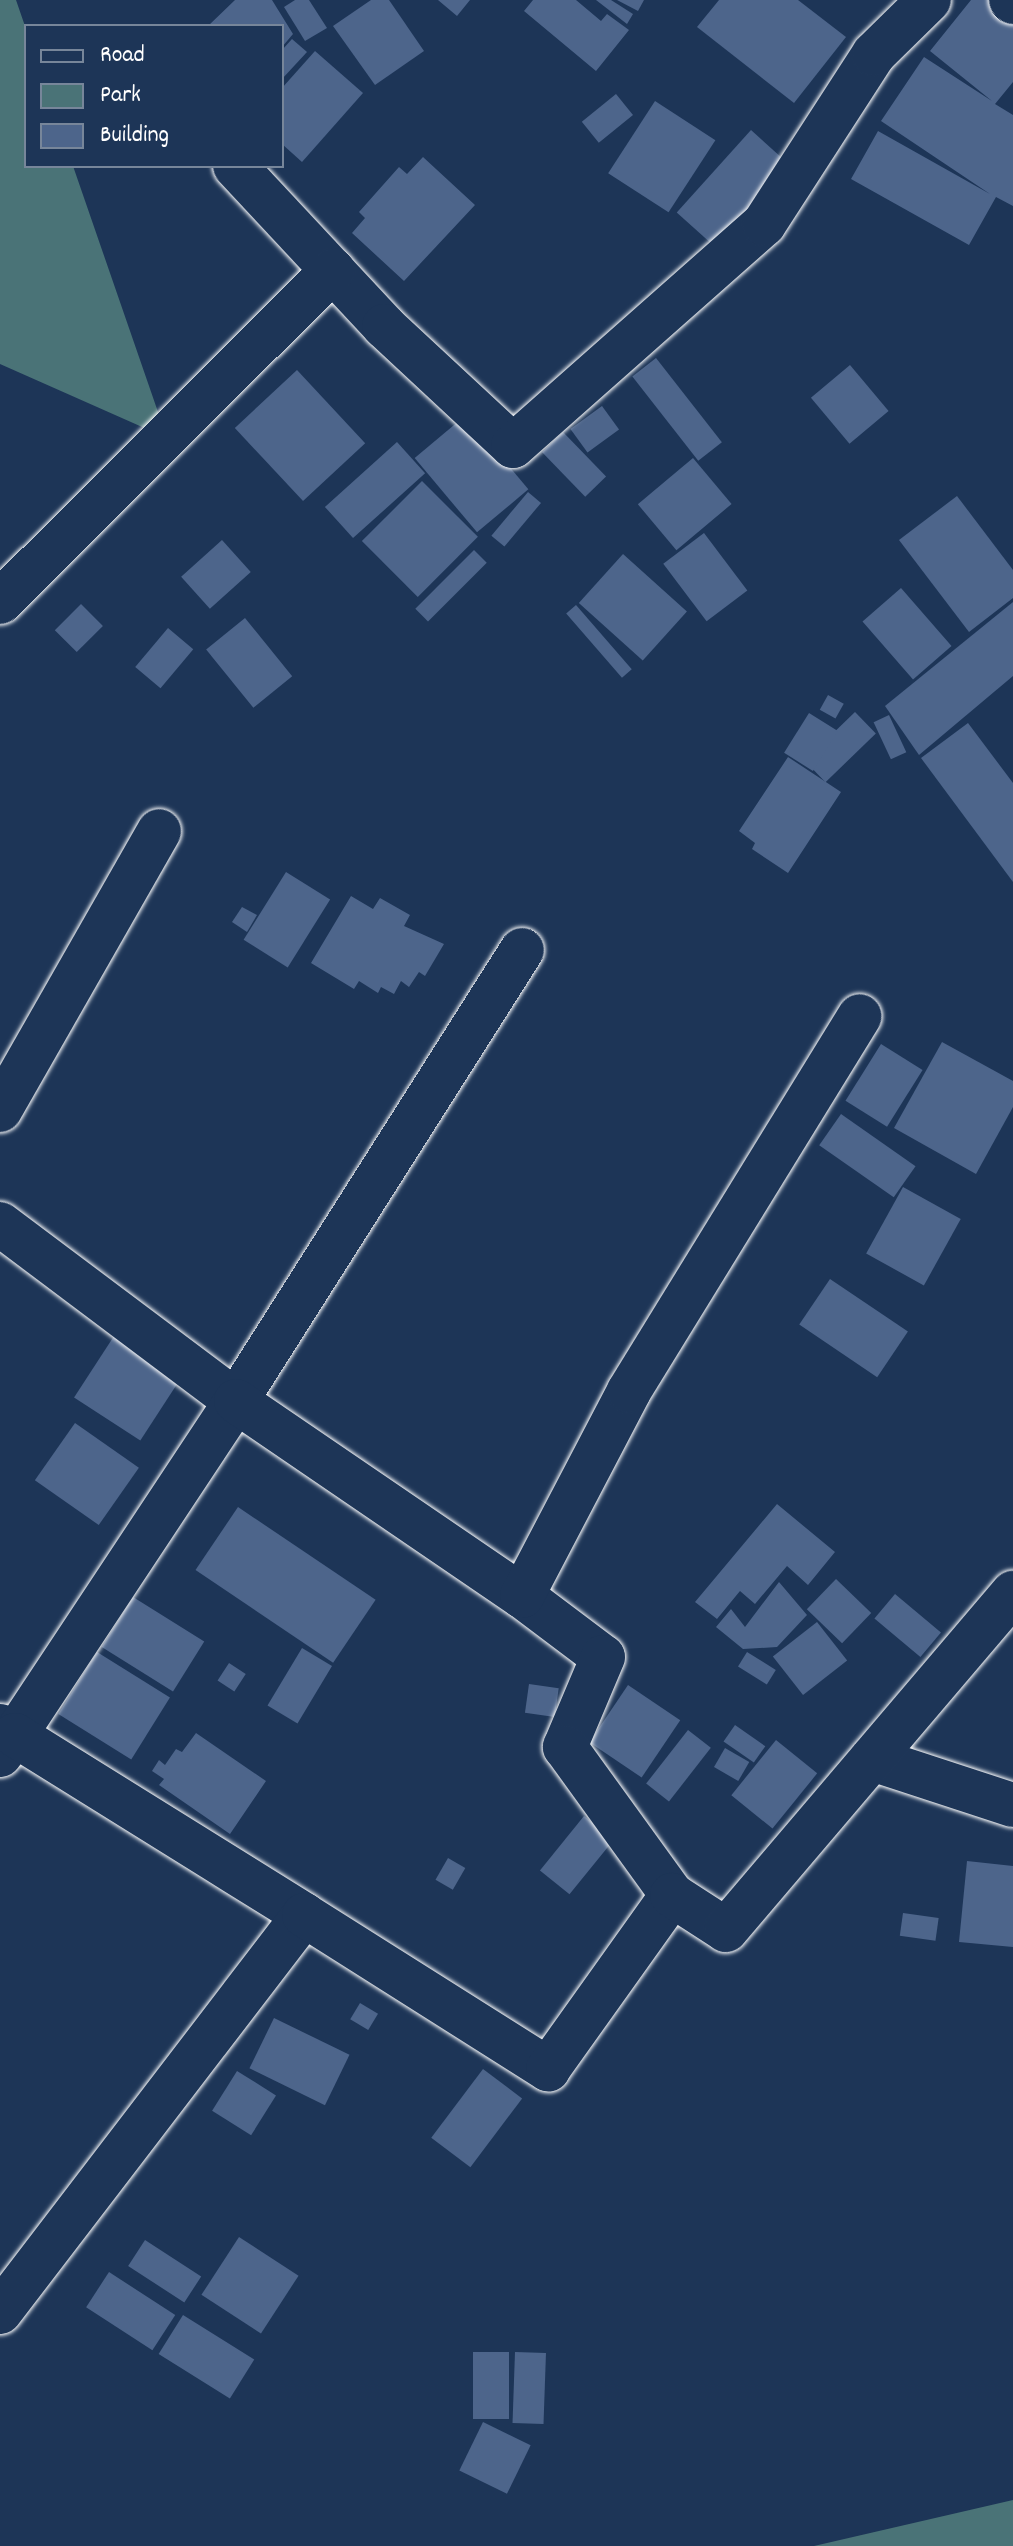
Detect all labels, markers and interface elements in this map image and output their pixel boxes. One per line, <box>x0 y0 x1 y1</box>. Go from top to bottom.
legend <box>24 24 284 168</box>
text: Road <box>100 39 145 73</box>
text: Park <box>100 79 141 113</box>
text: Building <box>100 119 169 153</box>

